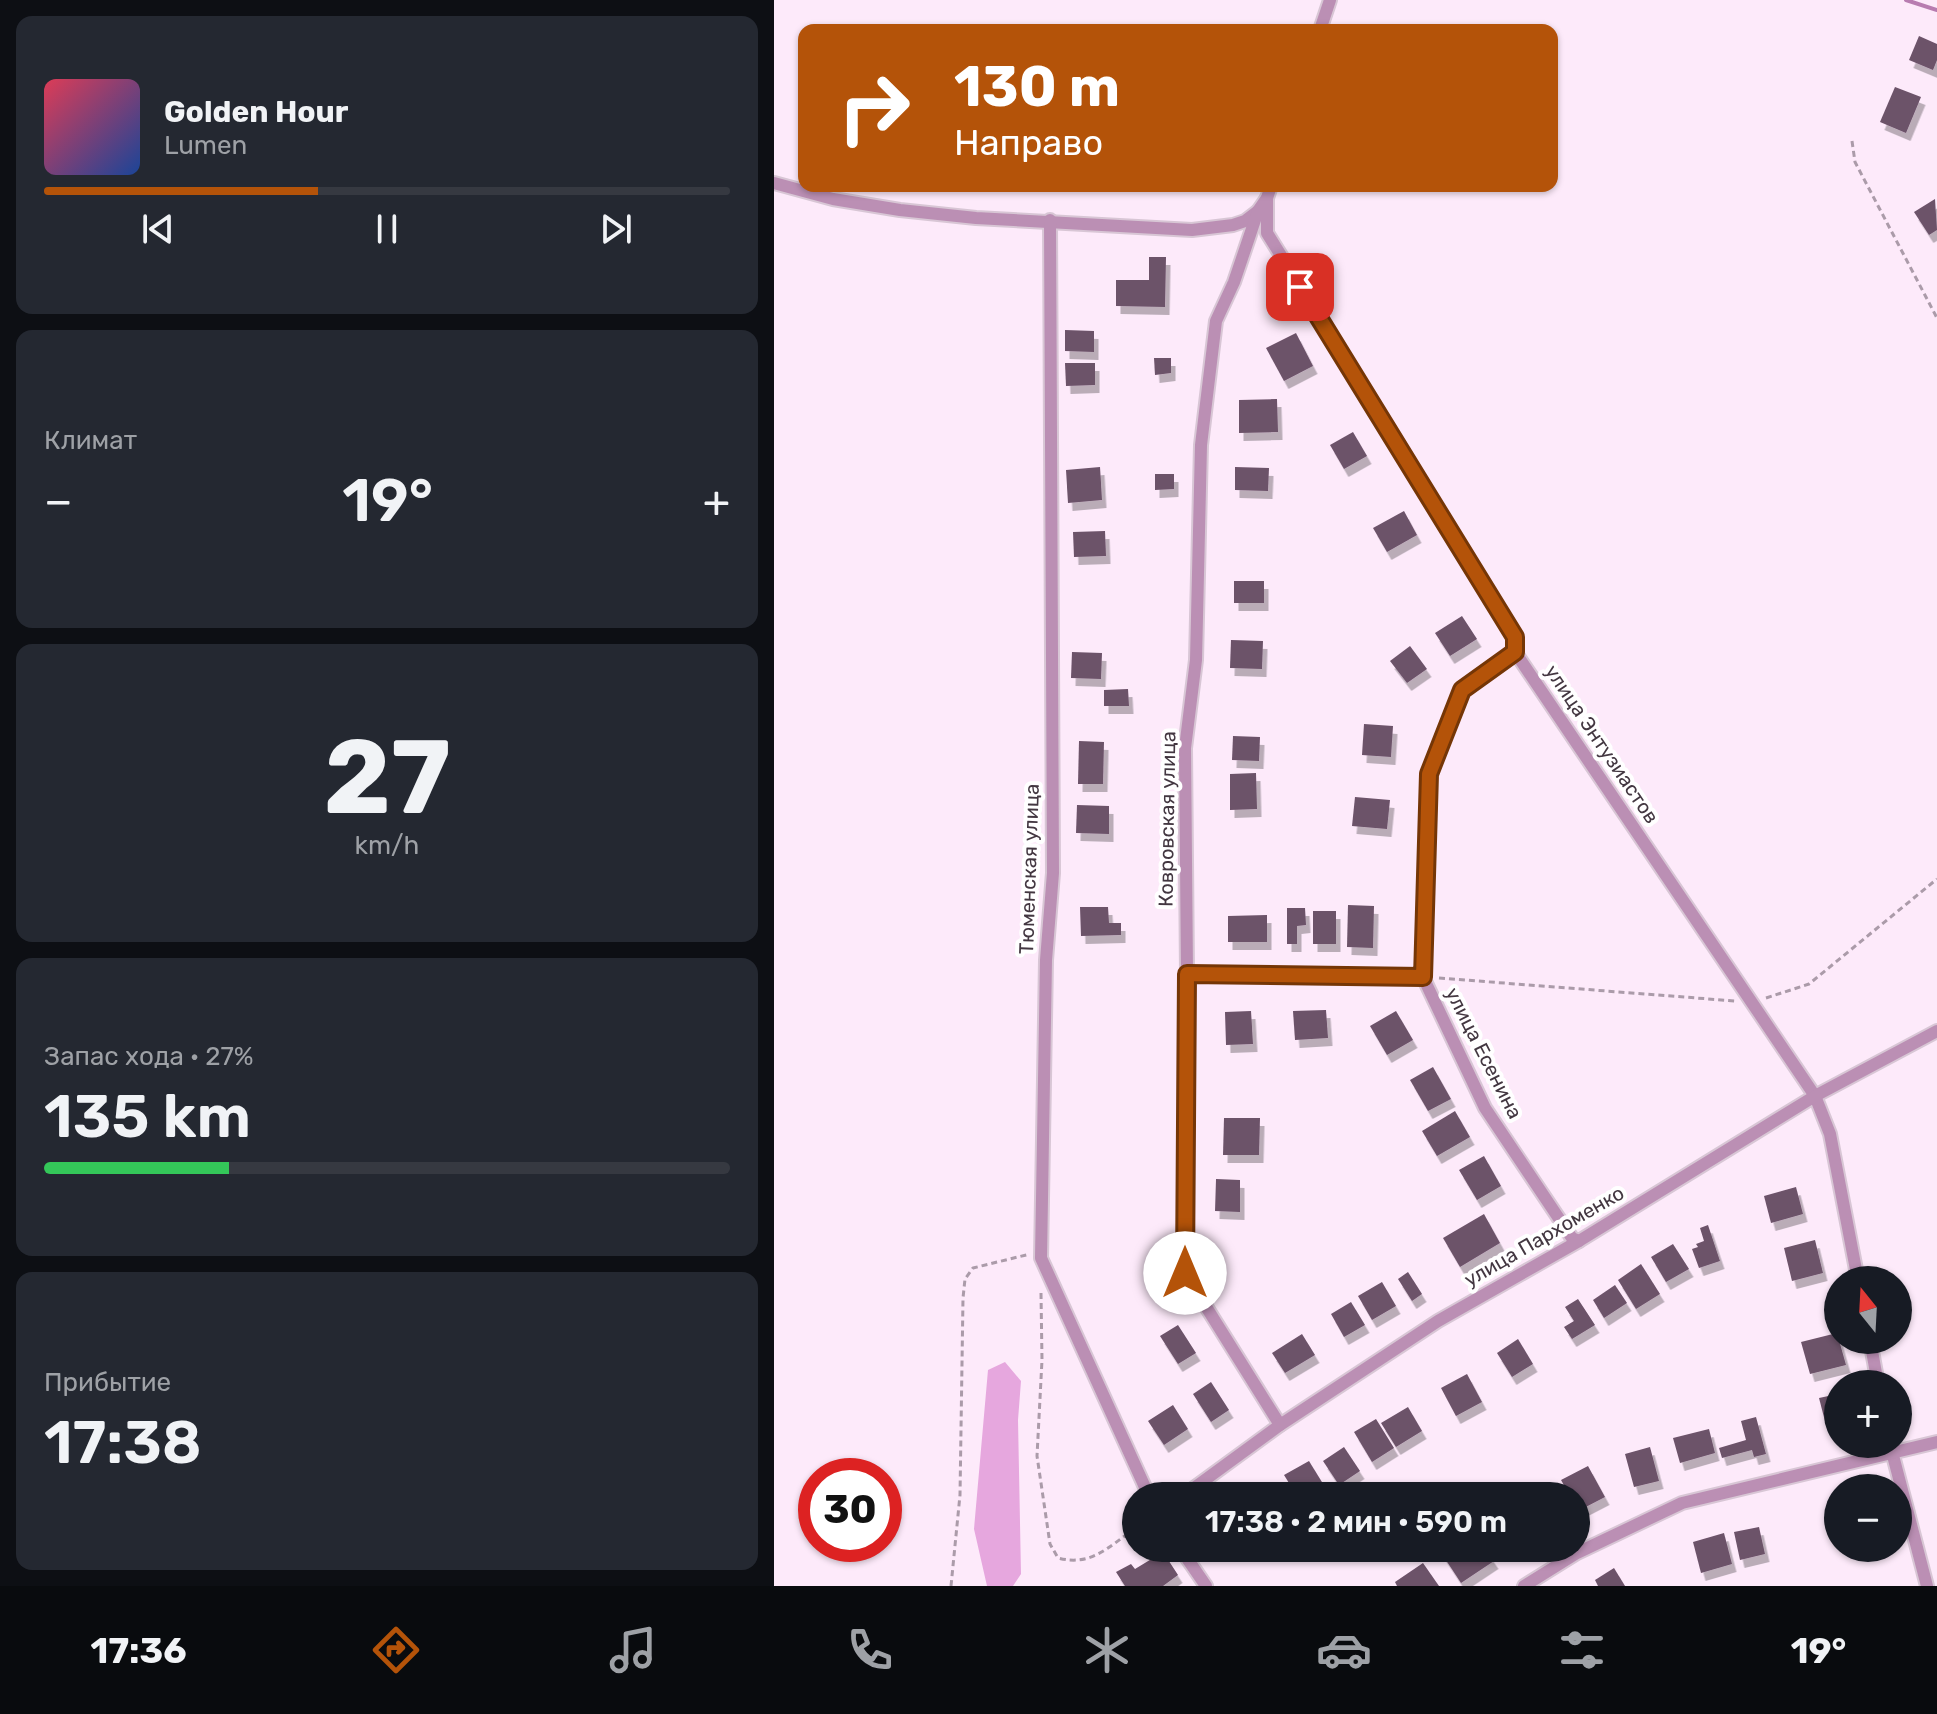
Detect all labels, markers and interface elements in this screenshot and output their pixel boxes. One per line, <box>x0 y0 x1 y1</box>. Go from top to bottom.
text: 130 m <box>954 54 1120 120</box>
icon: right <box>822 56 926 160</box>
text: Golden Hour <box>164 94 348 130</box>
text: Направо <box>954 121 1103 164</box>
text: Lumen <box>164 130 247 161</box>
icon: previous <box>136 207 180 251</box>
icon: pause <box>365 207 409 251</box>
icon: next <box>594 207 638 251</box>
pin <box>1266 253 1334 321</box>
icon: arrive <box>1278 265 1322 309</box>
text: Климат <box>44 425 137 456</box>
text: 19° <box>342 465 433 536</box>
text: − <box>44 475 73 527</box>
text: + <box>703 475 730 527</box>
street label: улица Энтузиастов <box>1540 660 1664 828</box>
text: 27 <box>323 716 451 839</box>
street label: Ковровская улица <box>1153 731 1181 907</box>
street label: Тюменская улица <box>1014 783 1044 955</box>
text: km/h <box>355 830 419 861</box>
street label: улица Есенина <box>1441 983 1527 1123</box>
text: Запас хода · 27% <box>44 1041 254 1072</box>
text: 135 km <box>44 1081 251 1152</box>
street label: улица Пархоменко <box>1460 1180 1628 1292</box>
position arrow <box>1143 1231 1227 1315</box>
north arrow <box>1824 1266 1912 1354</box>
map controls <box>1824 1266 1912 1562</box>
text: Прибытие <box>44 1367 171 1398</box>
button: + <box>1824 1370 1912 1458</box>
text: 17:38 <box>44 1407 202 1478</box>
speed limit sign: 30 <box>798 1458 902 1562</box>
button: − <box>1824 1474 1912 1562</box>
text: 17:38 · 2 мин · 590 m <box>1205 1504 1507 1540</box>
icon: directions <box>368 1622 424 1678</box>
icon: music <box>605 1622 661 1678</box>
icon: phone <box>842 1622 898 1678</box>
icon: climate <box>1079 1622 1135 1678</box>
icon: car <box>1316 1622 1372 1678</box>
icon: filters <box>1554 1622 1610 1678</box>
text: 17:36 <box>91 1629 187 1672</box>
text: 19° <box>1791 1629 1846 1672</box>

